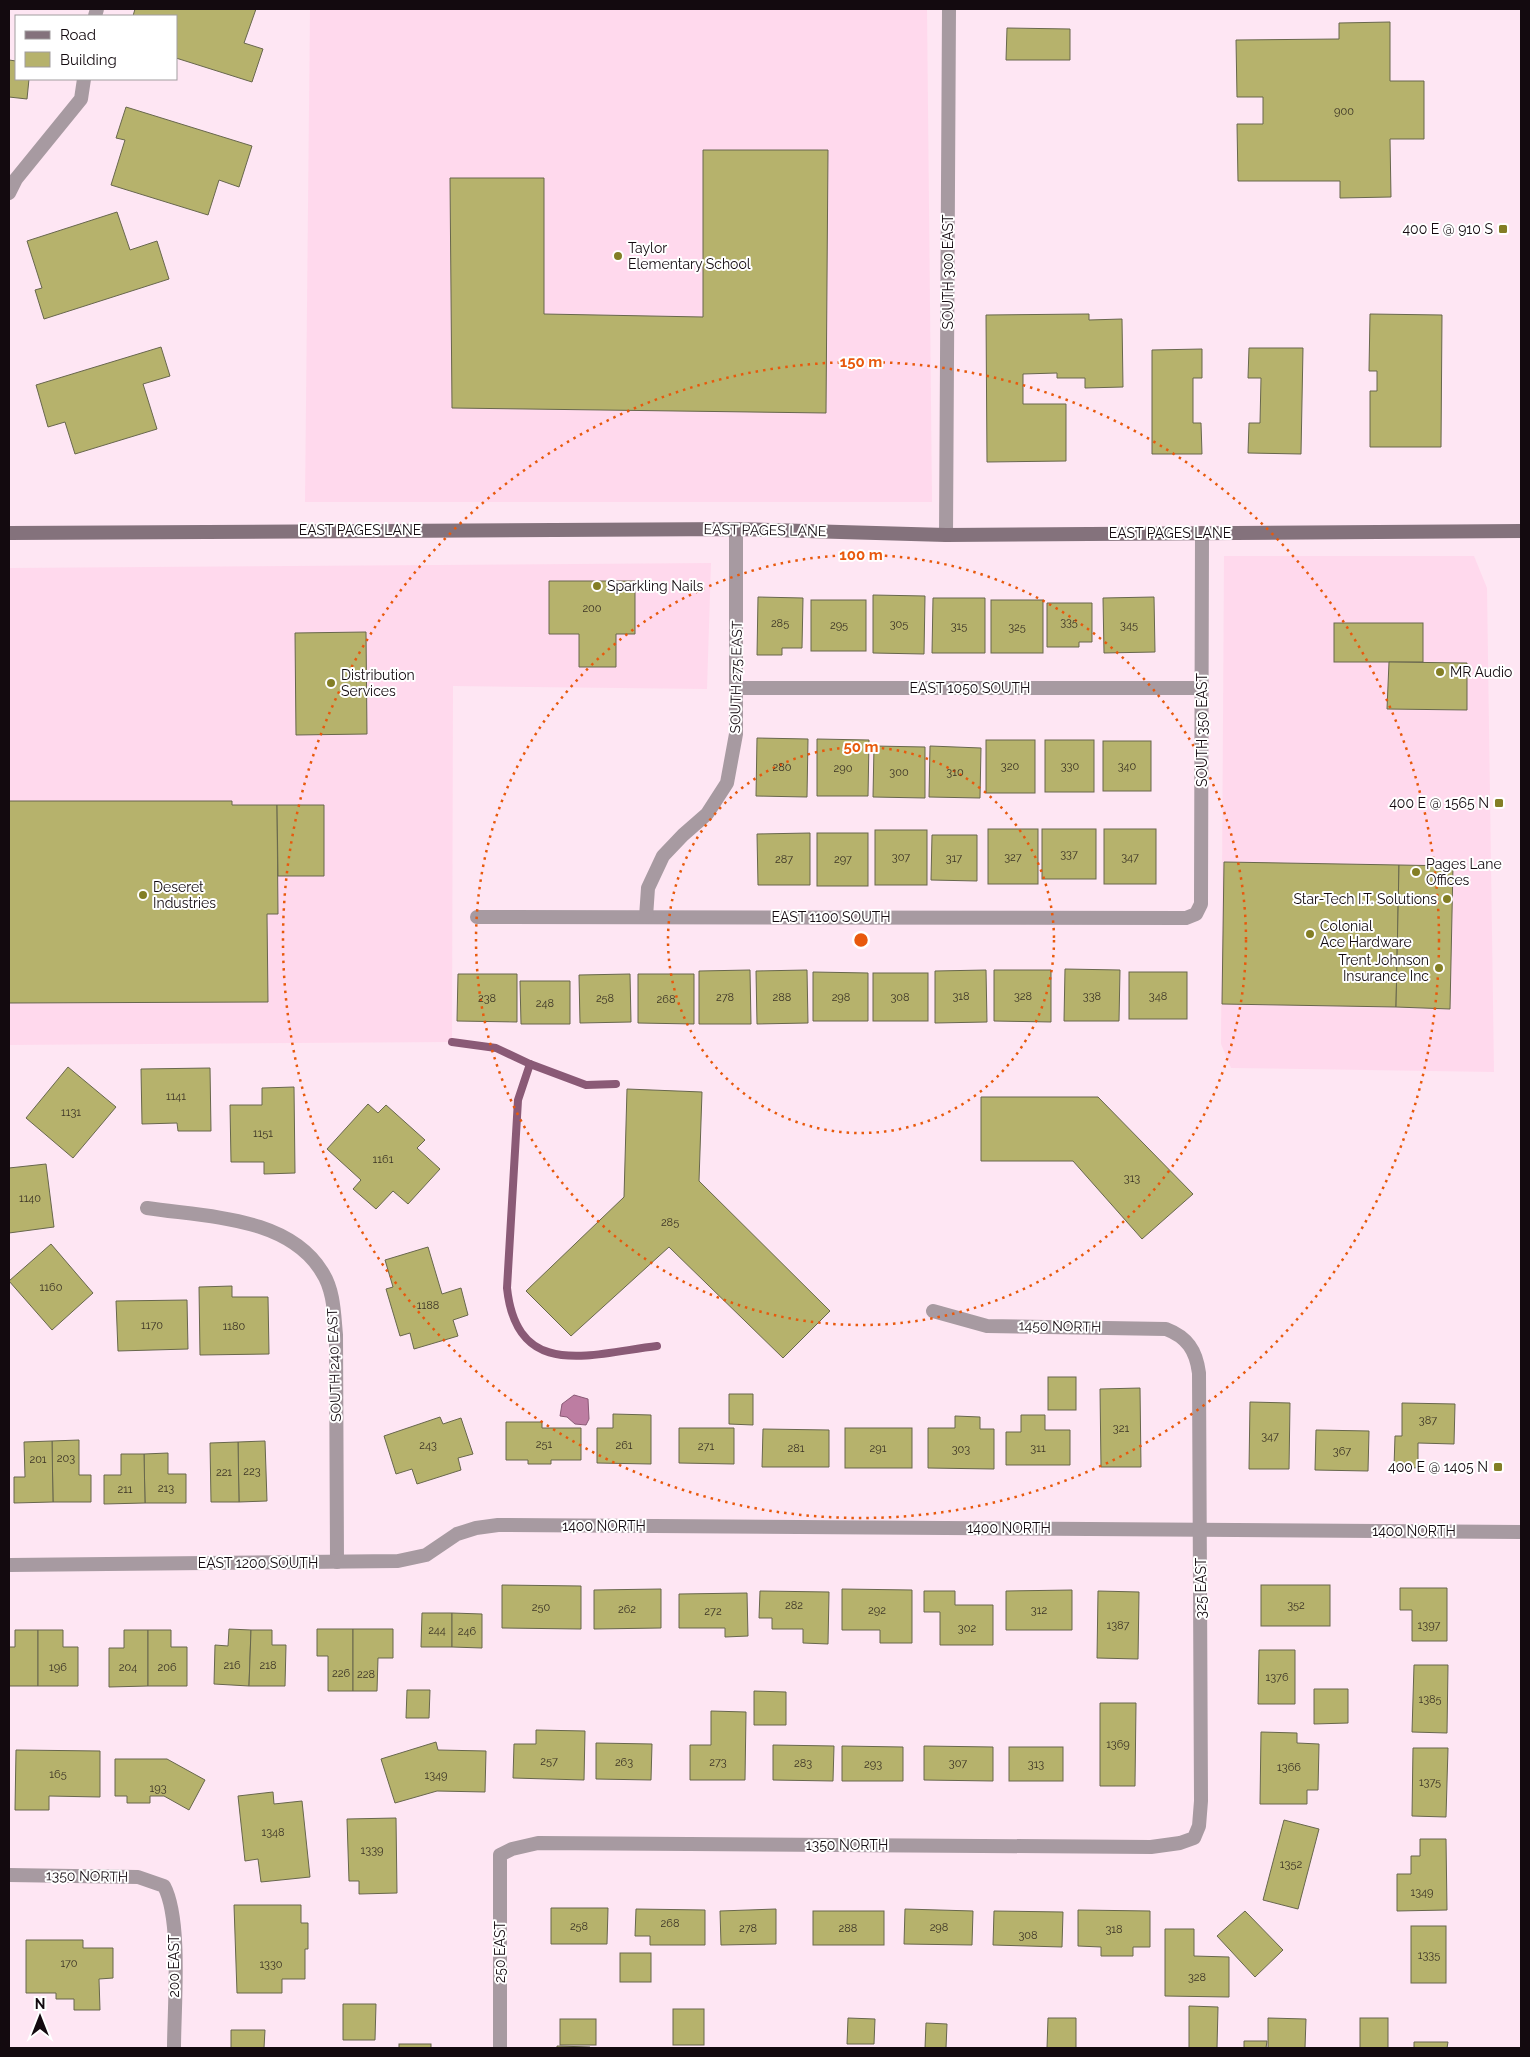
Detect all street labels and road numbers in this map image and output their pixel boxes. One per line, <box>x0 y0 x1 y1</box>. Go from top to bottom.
street label: SOUTH 300 EAST <box>940 214 956 330</box>
street label: EAST PAGES LANE <box>704 521 826 539</box>
street label: EAST PAGES LANE <box>299 522 421 538</box>
street label: EAST PAGES LANE <box>1109 525 1231 541</box>
street label: SOUTH 275 EAST <box>727 620 745 733</box>
street label: SOUTH 350 EAST <box>1194 672 1210 787</box>
street label: EAST 1050 SOUTH <box>910 680 1030 696</box>
street label: EAST 1100 SOUTH <box>771 909 891 925</box>
street label: SOUTH 240 EAST <box>324 1307 344 1422</box>
street label: 1450 NORTH <box>1019 1317 1101 1335</box>
street label: 1400 NORTH <box>562 1518 646 1534</box>
street label: 1400 NORTH <box>967 1520 1051 1536</box>
street label: 1400 NORTH <box>1372 1523 1456 1539</box>
street label: EAST 1200 SOUTH <box>198 1555 318 1571</box>
street label: 325 EAST <box>1193 1557 1209 1618</box>
street label: 1350 NORTH <box>806 1837 888 1853</box>
street label: 1350 NORTH <box>46 1867 128 1885</box>
street label: 250 EAST <box>492 1921 508 1983</box>
street label: 200 EAST <box>166 1934 182 1997</box>

